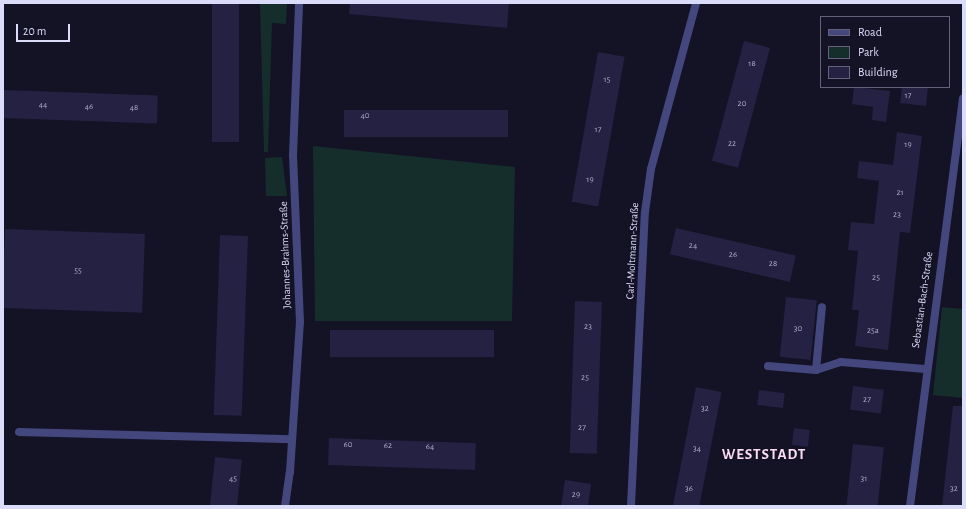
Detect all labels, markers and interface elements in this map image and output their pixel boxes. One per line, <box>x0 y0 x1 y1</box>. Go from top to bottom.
scale bar <box>18 16 72 42</box>
legend <box>820 16 950 88</box>
text: 20 m <box>23 25 46 37</box>
text: Road <box>858 26 882 38</box>
text: Park <box>858 46 879 58</box>
house number: 18 <box>748 59 756 69</box>
text: Building <box>858 66 898 78</box>
house number: 15 <box>604 75 610 85</box>
house number: 17 <box>905 91 911 101</box>
house number: 20 <box>738 99 746 109</box>
house number: 44 <box>39 100 47 110</box>
house number: 46 <box>85 102 93 112</box>
house number: 48 <box>130 103 138 113</box>
house number: 40 <box>360 111 370 121</box>
house number: 17 <box>595 125 601 135</box>
house number: 22 <box>728 139 736 149</box>
house number: 19 <box>904 140 912 150</box>
house number: 19 <box>586 175 594 185</box>
house number: 21 <box>896 188 904 198</box>
street label: Johannes-Brahms-Straße <box>278 201 294 309</box>
street label: Carl-Moltmann-Straße <box>624 202 642 300</box>
house number: 23 <box>893 210 901 220</box>
house number: 24 <box>689 241 697 251</box>
house number: 26 <box>729 250 737 260</box>
street label: Sebastian-Bach-Straße <box>910 251 936 349</box>
house number: 28 <box>769 259 777 269</box>
house number: 55 <box>74 266 82 276</box>
house number: 25 <box>872 273 880 283</box>
house number: 23 <box>584 322 592 332</box>
house number: 30 <box>794 324 802 334</box>
house number: 25a <box>867 326 879 336</box>
house number: 25 <box>581 373 589 383</box>
house number: 27 <box>863 395 871 405</box>
house number: 32 <box>701 404 709 414</box>
house number: 27 <box>578 423 586 433</box>
house number: 60 <box>344 440 352 450</box>
house number: 62 <box>384 441 392 451</box>
house number: 64 <box>426 442 434 452</box>
house number: 34 <box>693 444 701 454</box>
district label: WESTSTADT <box>722 446 806 464</box>
house number: 45 <box>229 474 237 484</box>
house number: 31 <box>861 474 867 484</box>
house number: 36 <box>685 484 693 494</box>
house number: 32 <box>950 484 958 494</box>
house number: 29 <box>572 490 580 500</box>

